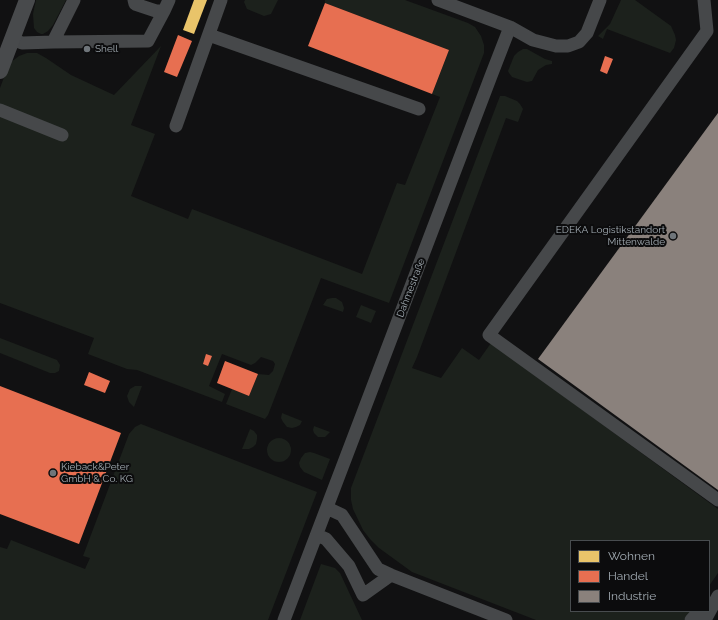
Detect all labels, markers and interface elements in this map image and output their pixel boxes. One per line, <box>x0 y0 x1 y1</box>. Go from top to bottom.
place label: Shell <box>95 43 118 55</box>
marker: Shell <box>82 44 92 54</box>
place label: EDEKA Logistikstandort Mittenwalde <box>556 224 665 248</box>
marker: EDEKA Logistikstandort Mittenwalde <box>668 231 678 241</box>
street label: Dahmestraße <box>394 257 428 319</box>
place label: Kieback&Peter GmbH & Co. KG <box>61 461 133 484</box>
marker: Kieback&Peter GmbH & Co. KG <box>48 468 58 478</box>
legend <box>570 540 710 612</box>
text: Wohnen <box>608 549 655 563</box>
text: Handel <box>608 569 648 583</box>
text: Industrie <box>608 589 656 603</box>

